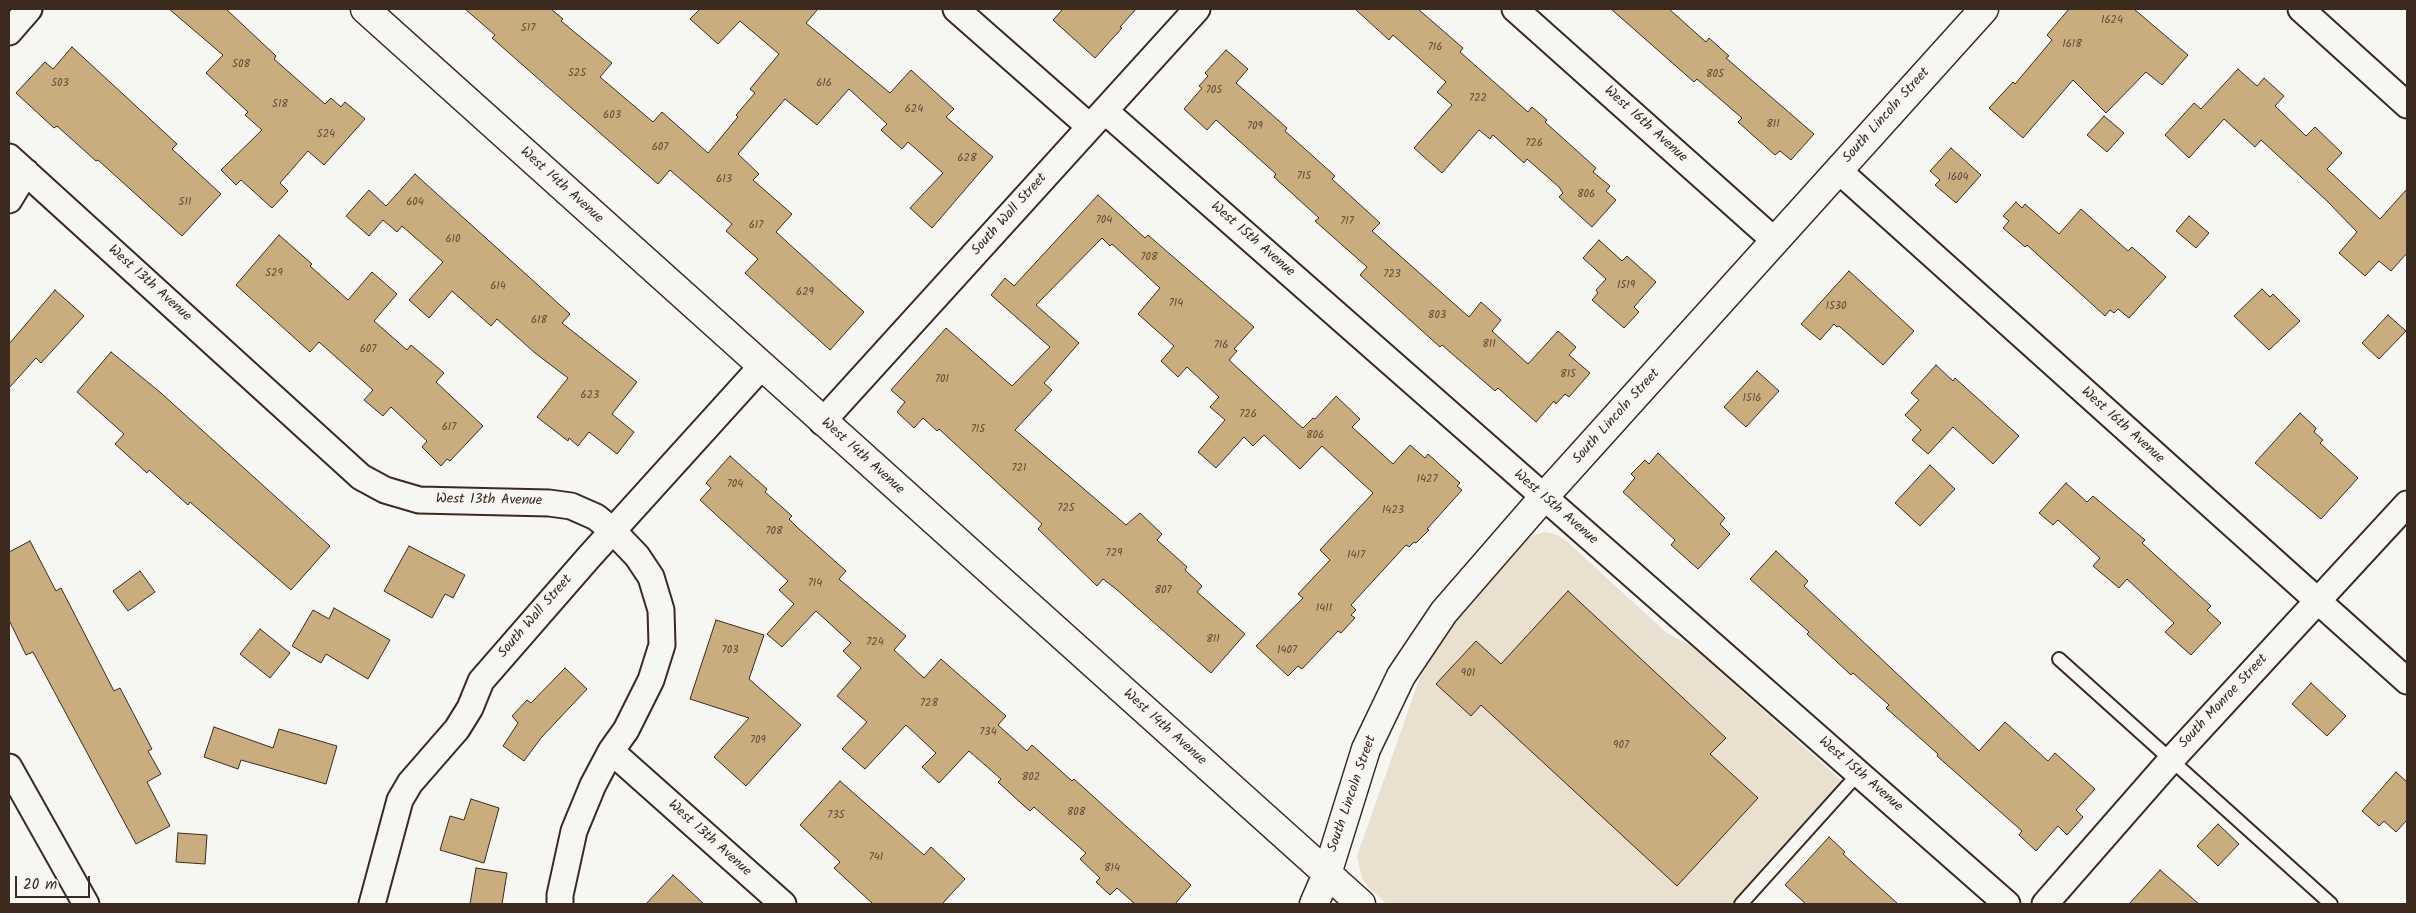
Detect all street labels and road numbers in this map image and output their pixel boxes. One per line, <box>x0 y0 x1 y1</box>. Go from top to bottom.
street label: South Lincoln Street <box>1840 65 1934 167</box>
street label: West 16th Avenue <box>1600 83 1690 167</box>
street label: West 14th Avenue <box>516 144 606 228</box>
street label: South Wall Street <box>969 171 1051 259</box>
street label: West 15th Avenue <box>1207 199 1297 281</box>
street label: West 13th Avenue <box>104 242 194 326</box>
street label: South Lincoln Street <box>1570 366 1664 468</box>
street label: West 16th Avenue <box>2077 384 2167 468</box>
street label: West 14th Avenue <box>817 415 907 499</box>
street label: West 15th Avenue <box>1510 467 1600 549</box>
street label: West 13th Avenue <box>436 492 542 510</box>
street label: South Wall Street <box>495 572 577 662</box>
street label: South Monroe Street <box>2176 652 2272 752</box>
street label: West 14th Avenue <box>1119 686 1209 770</box>
street label: South Lincoln Street <box>1325 734 1381 854</box>
street label: West 15th Avenue <box>1815 734 1905 816</box>
street label: West 13th Avenue <box>664 797 754 881</box>

